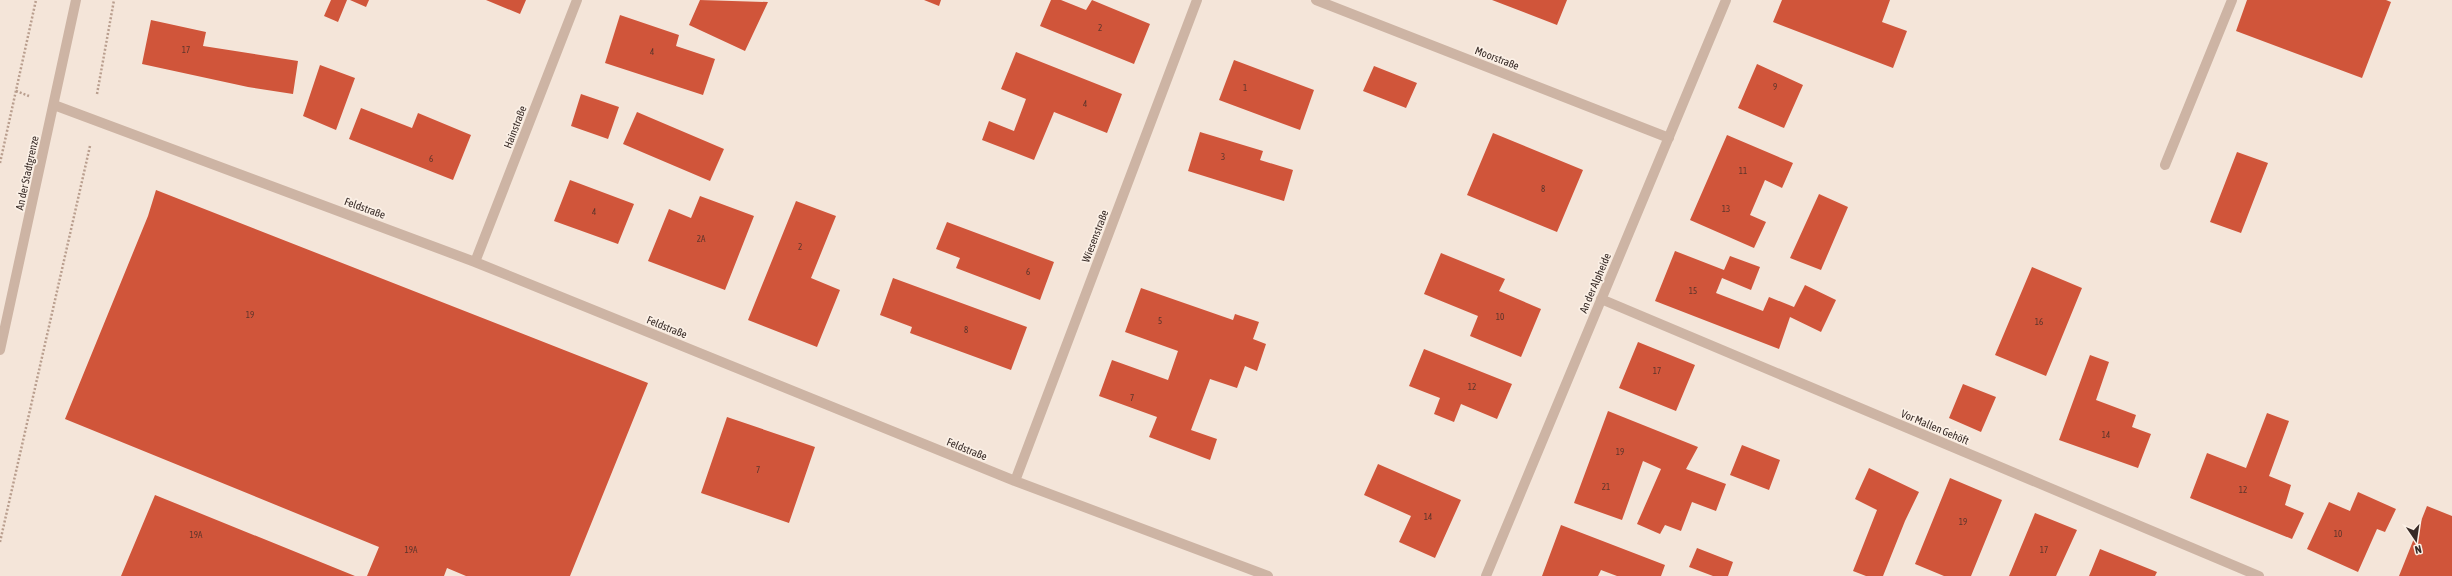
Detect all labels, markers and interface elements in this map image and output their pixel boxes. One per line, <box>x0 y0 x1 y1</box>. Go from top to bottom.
house number: 2 <box>1098 23 1102 33</box>
street label: Moorstraße <box>1473 44 1521 72</box>
house number: 17 <box>182 45 190 55</box>
house number: 4 <box>650 47 654 57</box>
house number: 9 <box>1773 82 1777 92</box>
house number: 1 <box>1243 83 1247 93</box>
house number: 4 <box>1083 99 1087 109</box>
street label: Hainstraße <box>501 104 529 150</box>
street label: An der Stadtgrenze <box>13 135 41 211</box>
house number: 3 <box>1221 152 1225 162</box>
house number: 6 <box>429 154 433 164</box>
house number: 11 <box>1739 166 1747 176</box>
house number: 8 <box>1541 184 1545 194</box>
street label: Feldstraße <box>343 195 387 221</box>
house number: 13 <box>1722 204 1730 214</box>
house number: 4 <box>592 207 596 217</box>
street label: Wiesenstraße <box>1080 208 1110 264</box>
house number: 2A <box>697 234 706 244</box>
house number: 2 <box>798 242 802 252</box>
street label: An der Alpheide <box>1577 251 1613 315</box>
house number: 6 <box>1026 267 1030 277</box>
house number: 15 <box>1689 286 1697 296</box>
house number: 19 <box>246 310 254 320</box>
house number: 10 <box>1496 312 1504 322</box>
street label: Feldstraße <box>645 313 689 341</box>
house number: 5 <box>1158 316 1162 326</box>
house number: 16 <box>2035 317 2043 327</box>
house number: 8 <box>964 325 968 335</box>
house number: 17 <box>1653 366 1661 376</box>
house number: 12 <box>1468 382 1476 392</box>
house number: 7 <box>1130 393 1134 403</box>
street label: Vor Mallen Gehöft <box>1899 407 1971 447</box>
house number: 14 <box>2102 430 2110 440</box>
street label: Feldstraße <box>945 435 989 463</box>
house number: 19 <box>1616 447 1624 457</box>
house number: 7 <box>756 465 760 475</box>
house number: 21 <box>1602 482 1610 492</box>
house number: 12 <box>2239 485 2247 495</box>
house number: 14 <box>1424 512 1432 522</box>
house number: 19 <box>1959 517 1967 527</box>
north arrow <box>2396 520 2436 560</box>
house number: 10 <box>2334 529 2342 539</box>
house number: 19A <box>190 530 203 540</box>
text: N <box>2414 543 2423 556</box>
house number: 19A <box>405 545 418 555</box>
house number: 17 <box>2040 545 2048 555</box>

